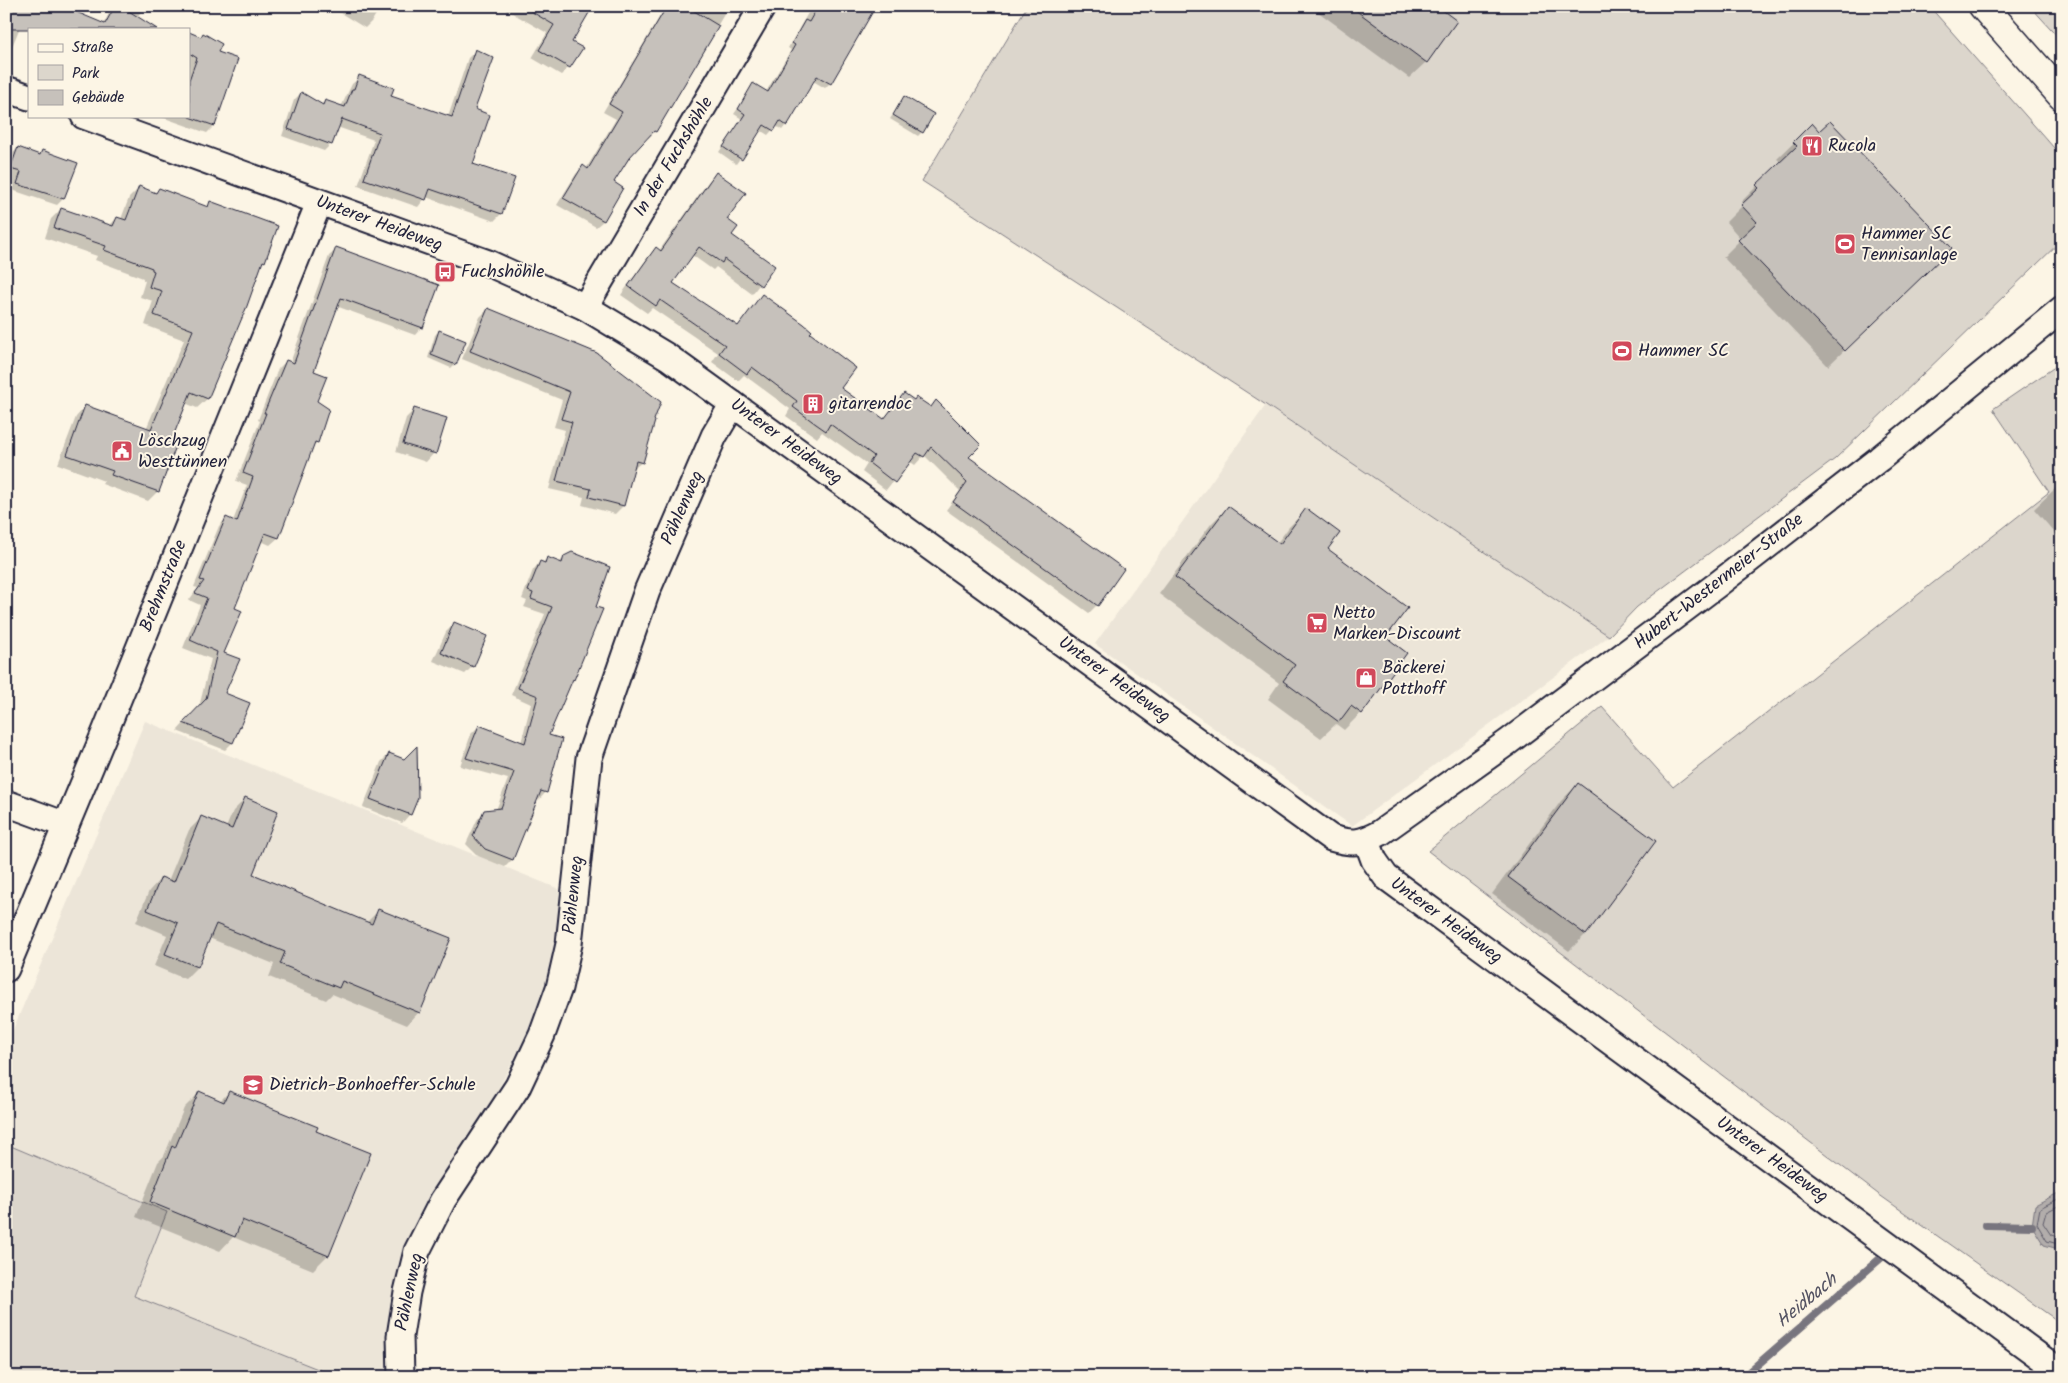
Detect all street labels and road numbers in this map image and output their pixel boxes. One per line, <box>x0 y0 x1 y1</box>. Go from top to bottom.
street label: In der Fuchshöhle <box>627 91 721 223</box>
street label: Unterer Heideweg <box>312 188 446 260</box>
street label: Unterer Heideweg <box>724 391 848 493</box>
street label: Pählenweg <box>654 466 712 550</box>
street label: Hubert-Westermeier-Straße <box>1628 506 1810 658</box>
street label: Brehmstraße <box>132 536 196 636</box>
street label: Unterer Heideweg <box>1052 629 1176 731</box>
street label: Pählenweg <box>555 854 593 936</box>
street label: Unterer Heideweg <box>1384 870 1508 972</box>
street label: Unterer Heideweg <box>1710 1109 1834 1211</box>
street label: Pählenweg <box>388 1250 432 1334</box>

